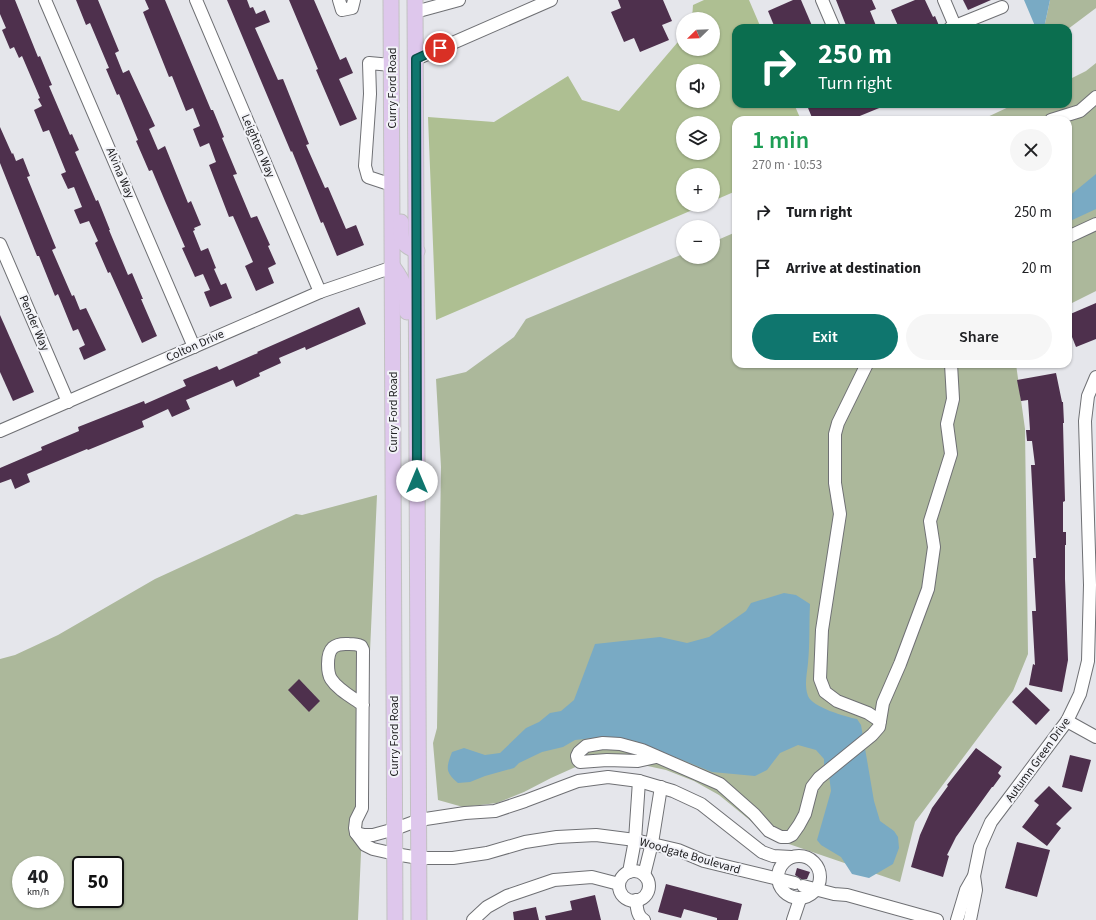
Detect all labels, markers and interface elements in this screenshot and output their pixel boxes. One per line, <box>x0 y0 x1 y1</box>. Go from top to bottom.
north arrow <box>676 12 720 56</box>
map controls <box>676 12 720 264</box>
pin <box>423 31 457 65</box>
text: 250 m <box>818 34 892 74</box>
icon: arrive <box>429 37 451 59</box>
icon: right <box>752 40 804 92</box>
street label: Curry Ford Road <box>384 47 401 129</box>
button: sound <box>676 64 720 108</box>
text: Turn right <box>818 71 892 96</box>
street label: Leighton Way <box>237 112 279 181</box>
button: layers <box>676 116 720 160</box>
text: 1 min <box>752 123 809 158</box>
button: close <box>1010 129 1052 171</box>
street label: Alvina Way <box>102 145 139 202</box>
text: 270 m · 10:53 <box>752 156 822 174</box>
button: + <box>676 168 720 212</box>
icon: right <box>752 201 774 223</box>
text: Turn right <box>786 202 852 223</box>
text: 250 m <box>1014 202 1052 223</box>
button: − <box>676 220 720 264</box>
icon: arrive <box>752 257 774 279</box>
text: Arrive at destination <box>786 258 921 279</box>
text: 20 m <box>1022 258 1052 279</box>
street label: Pender Way <box>15 292 54 354</box>
button: Exit <box>752 314 898 360</box>
button: Share <box>906 314 1052 360</box>
street label: Colton Drive <box>163 326 227 366</box>
street label: Curry Ford Road <box>385 371 402 453</box>
position arrow <box>396 460 438 502</box>
street label: Curry Ford Road <box>386 695 403 777</box>
street label: Autumn Green Drive <box>1001 714 1075 806</box>
street label: Woodgate Boulevard <box>637 833 743 879</box>
speed limit sign: 50 <box>72 856 124 908</box>
text: 40 <box>27 863 49 891</box>
text: km/h <box>27 885 49 899</box>

